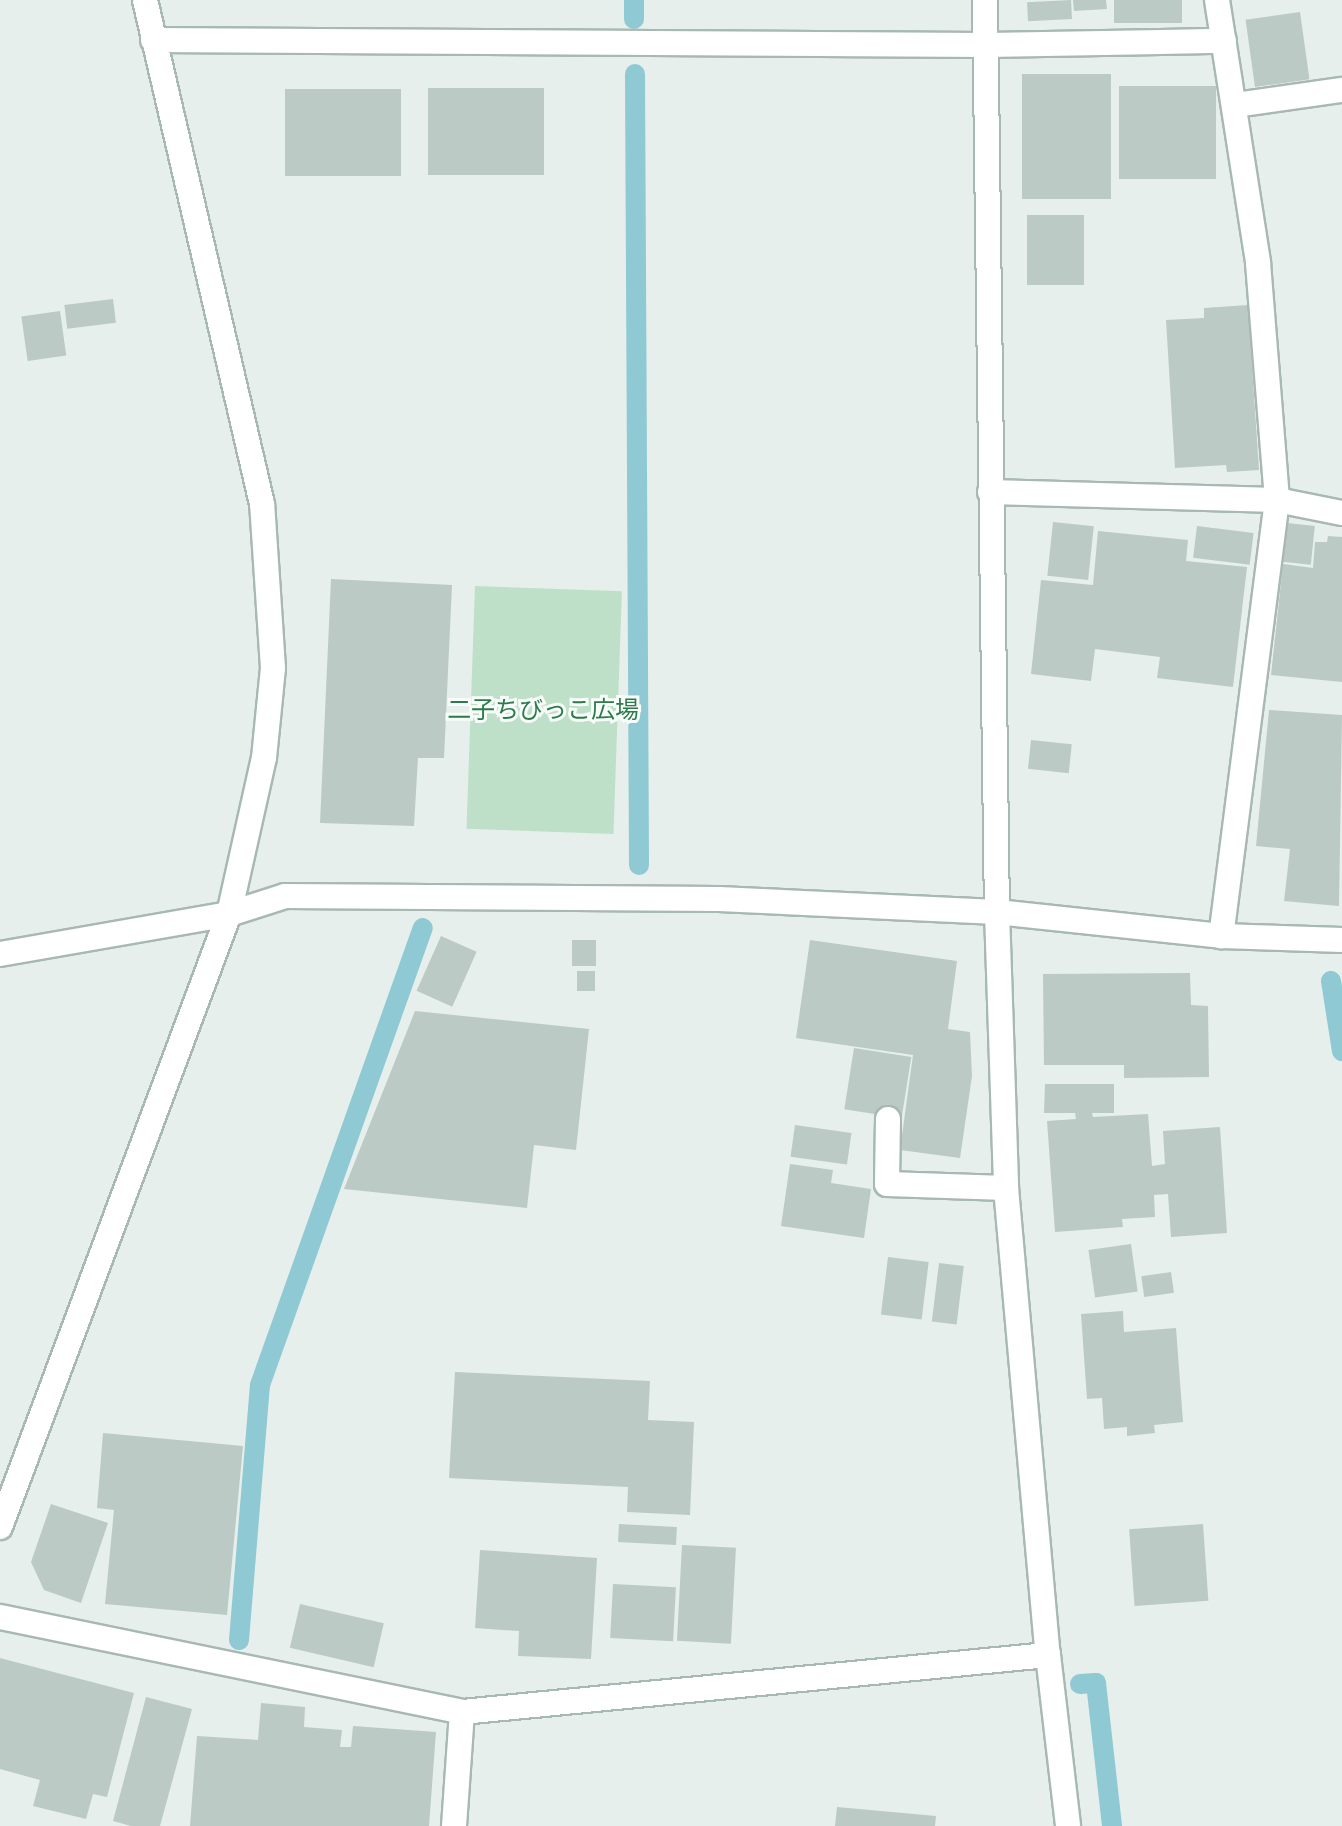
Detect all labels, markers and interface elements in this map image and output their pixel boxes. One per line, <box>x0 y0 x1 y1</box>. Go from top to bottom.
park label: 二子ちびっこ広場 <box>447 696 639 724</box>

